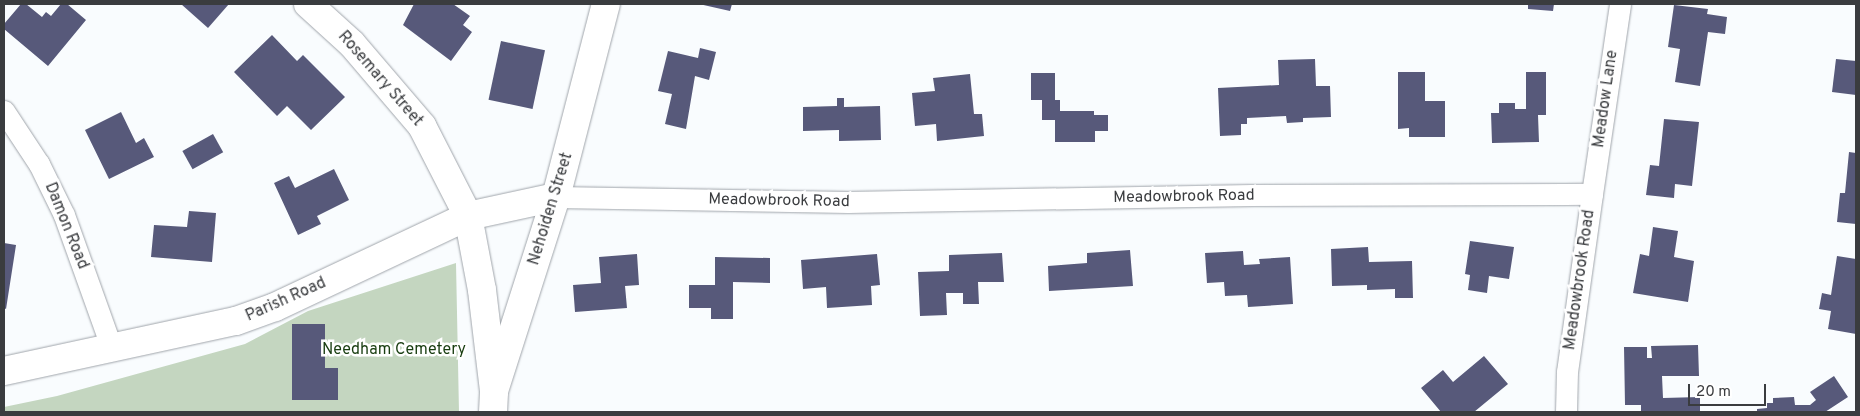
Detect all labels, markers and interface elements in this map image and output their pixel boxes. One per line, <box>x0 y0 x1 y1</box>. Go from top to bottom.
street label: Rosemary Street <box>333 27 427 131</box>
street label: Meadow Lane <box>1590 49 1622 149</box>
street label: Nehoiden Street <box>525 150 577 268</box>
street label: Damon Road <box>40 180 92 272</box>
street label: Meadowbrook Road <box>1113 186 1255 208</box>
street label: Meadowbrook Road <box>708 190 850 212</box>
street label: Meadowbrook Road <box>1561 209 1599 351</box>
street label: Parish Road <box>243 274 329 326</box>
park label: Needham Cemetery <box>322 340 466 360</box>
scale bar <box>1690 374 1768 406</box>
text: 20 m <box>1696 383 1731 402</box>

